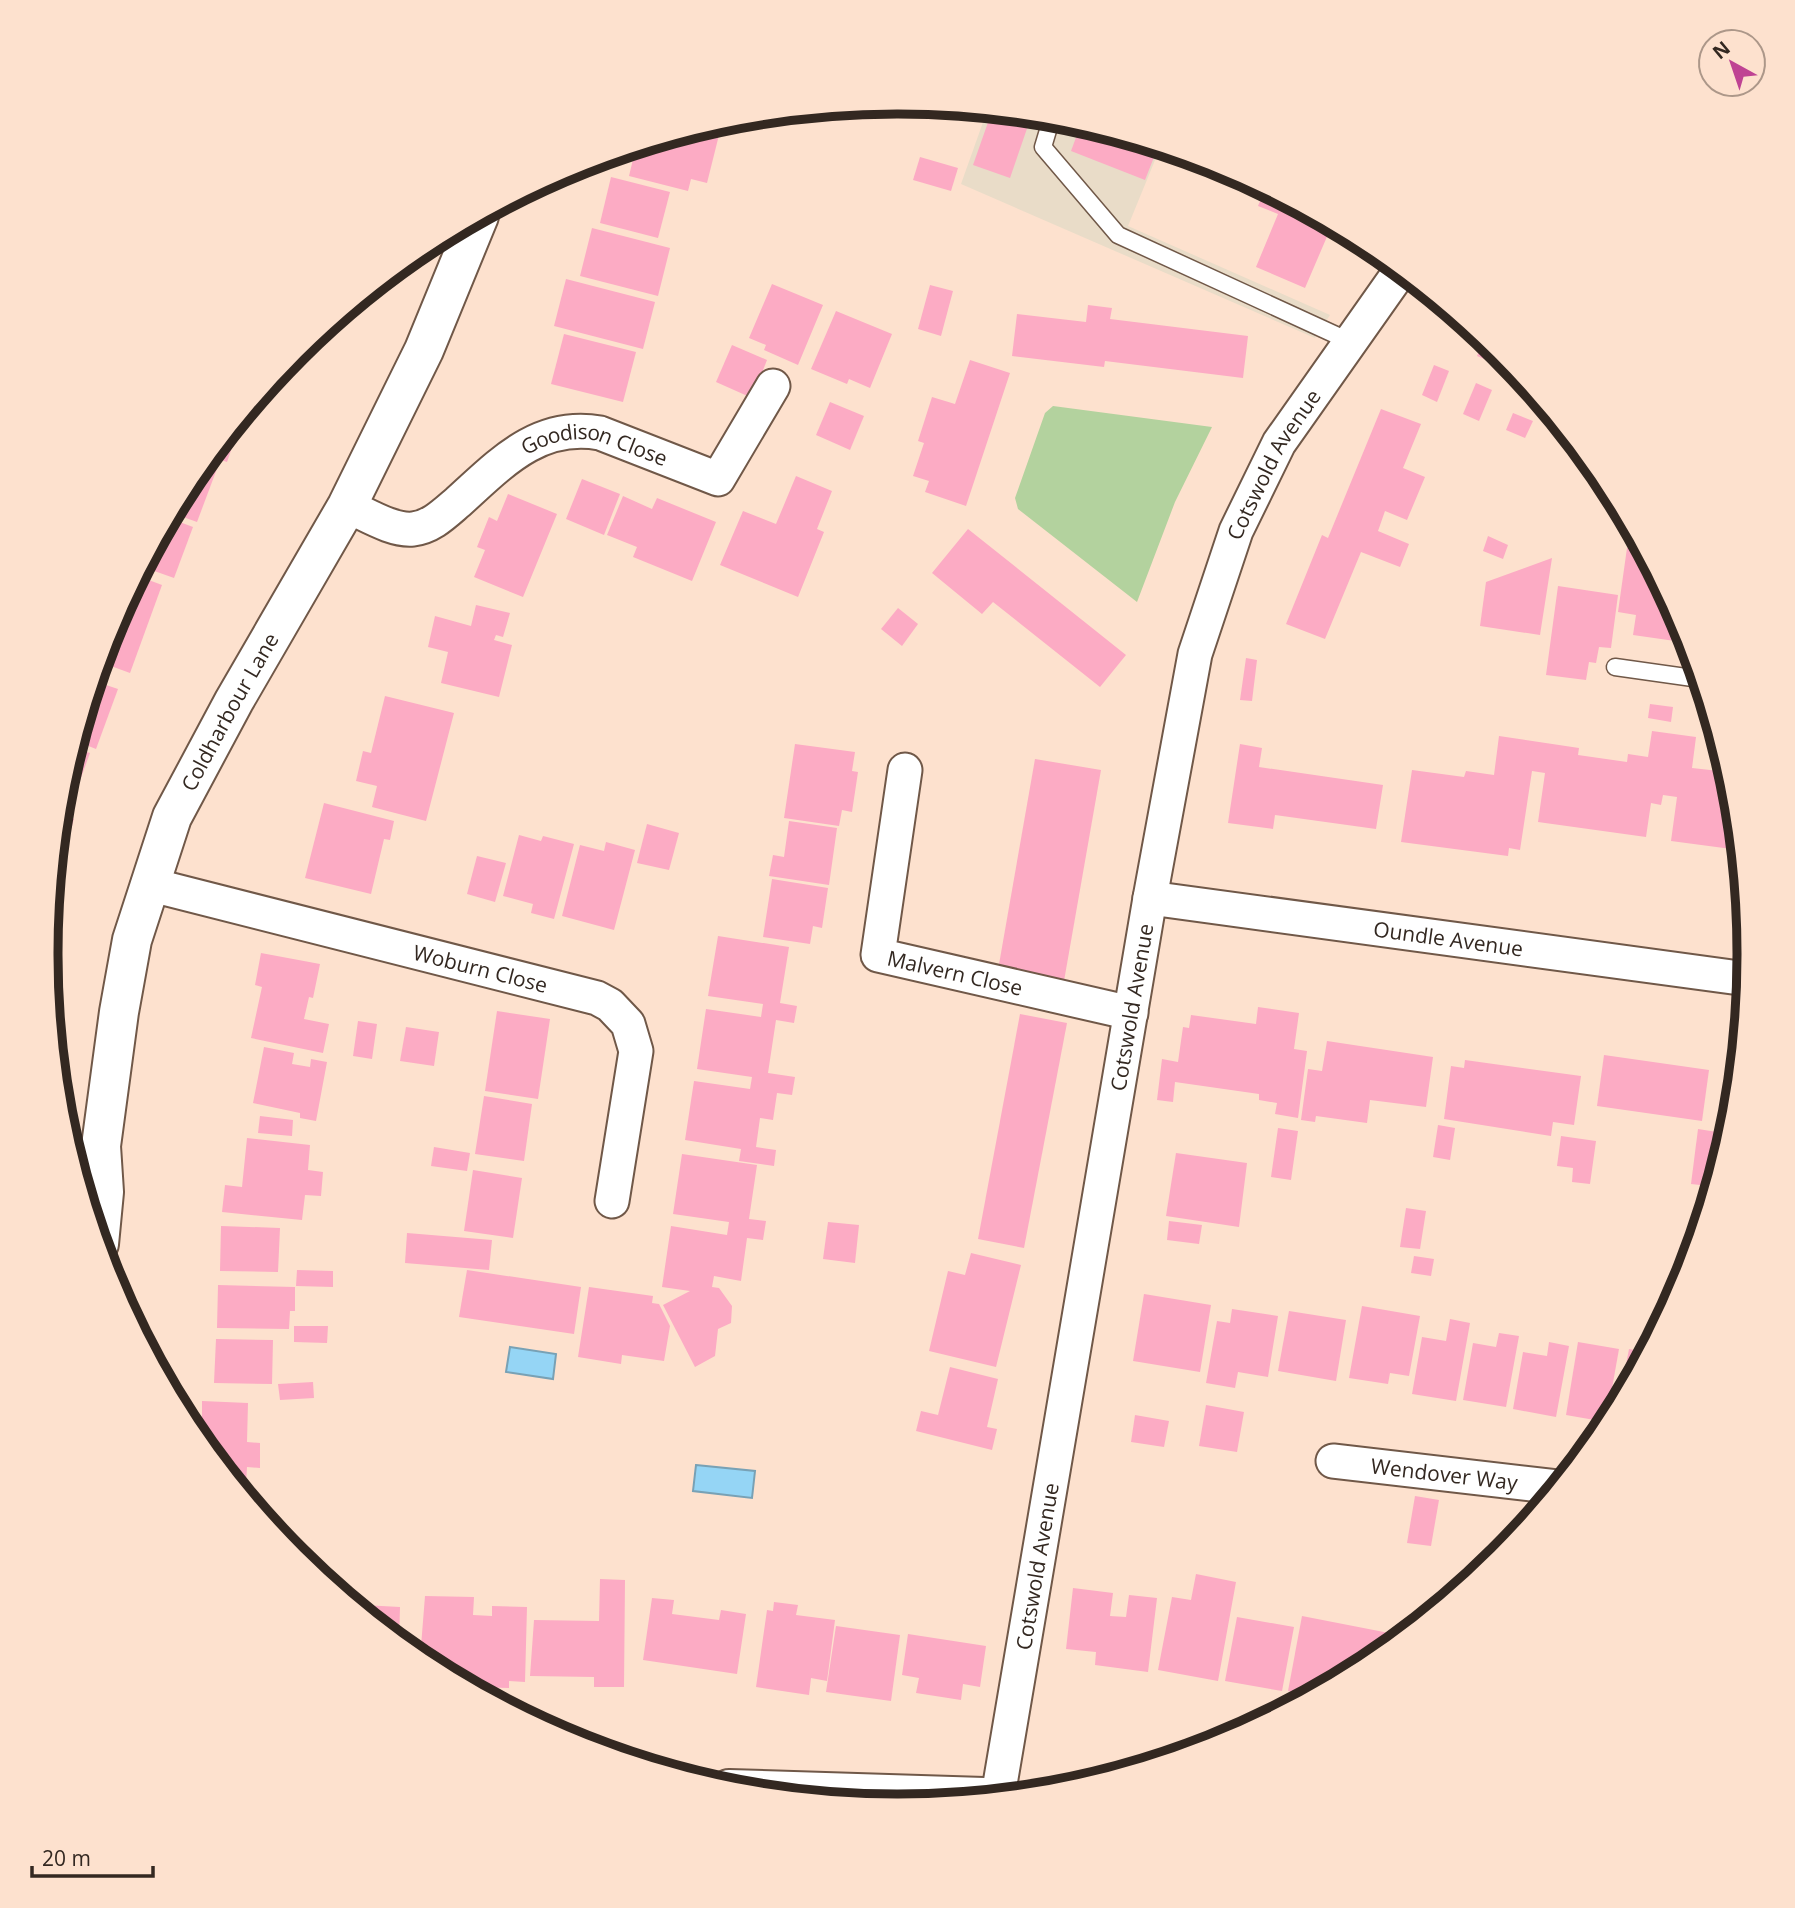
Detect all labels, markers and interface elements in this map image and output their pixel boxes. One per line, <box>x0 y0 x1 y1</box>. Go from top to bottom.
north arrow <box>1697 28 1767 98</box>
text: N <box>1707 35 1735 65</box>
street label: Cotswold Avenue <box>1220 383 1327 543</box>
street label: Goodison Close <box>516 417 672 472</box>
street label: Coldharbour Lane <box>174 627 285 796</box>
street label: Oundle Avenue <box>1372 914 1525 962</box>
street label: Cotswold Avenue <box>1104 922 1159 1093</box>
street label: Woburn Close <box>410 938 551 999</box>
street label: Malvern Close <box>885 944 1025 1002</box>
street label: Wendover Way <box>1369 1452 1520 1496</box>
street label: Cotswold Avenue <box>1009 1481 1065 1652</box>
scale bar <box>32 1834 152 1878</box>
text: 20 m <box>42 1844 91 1872</box>

